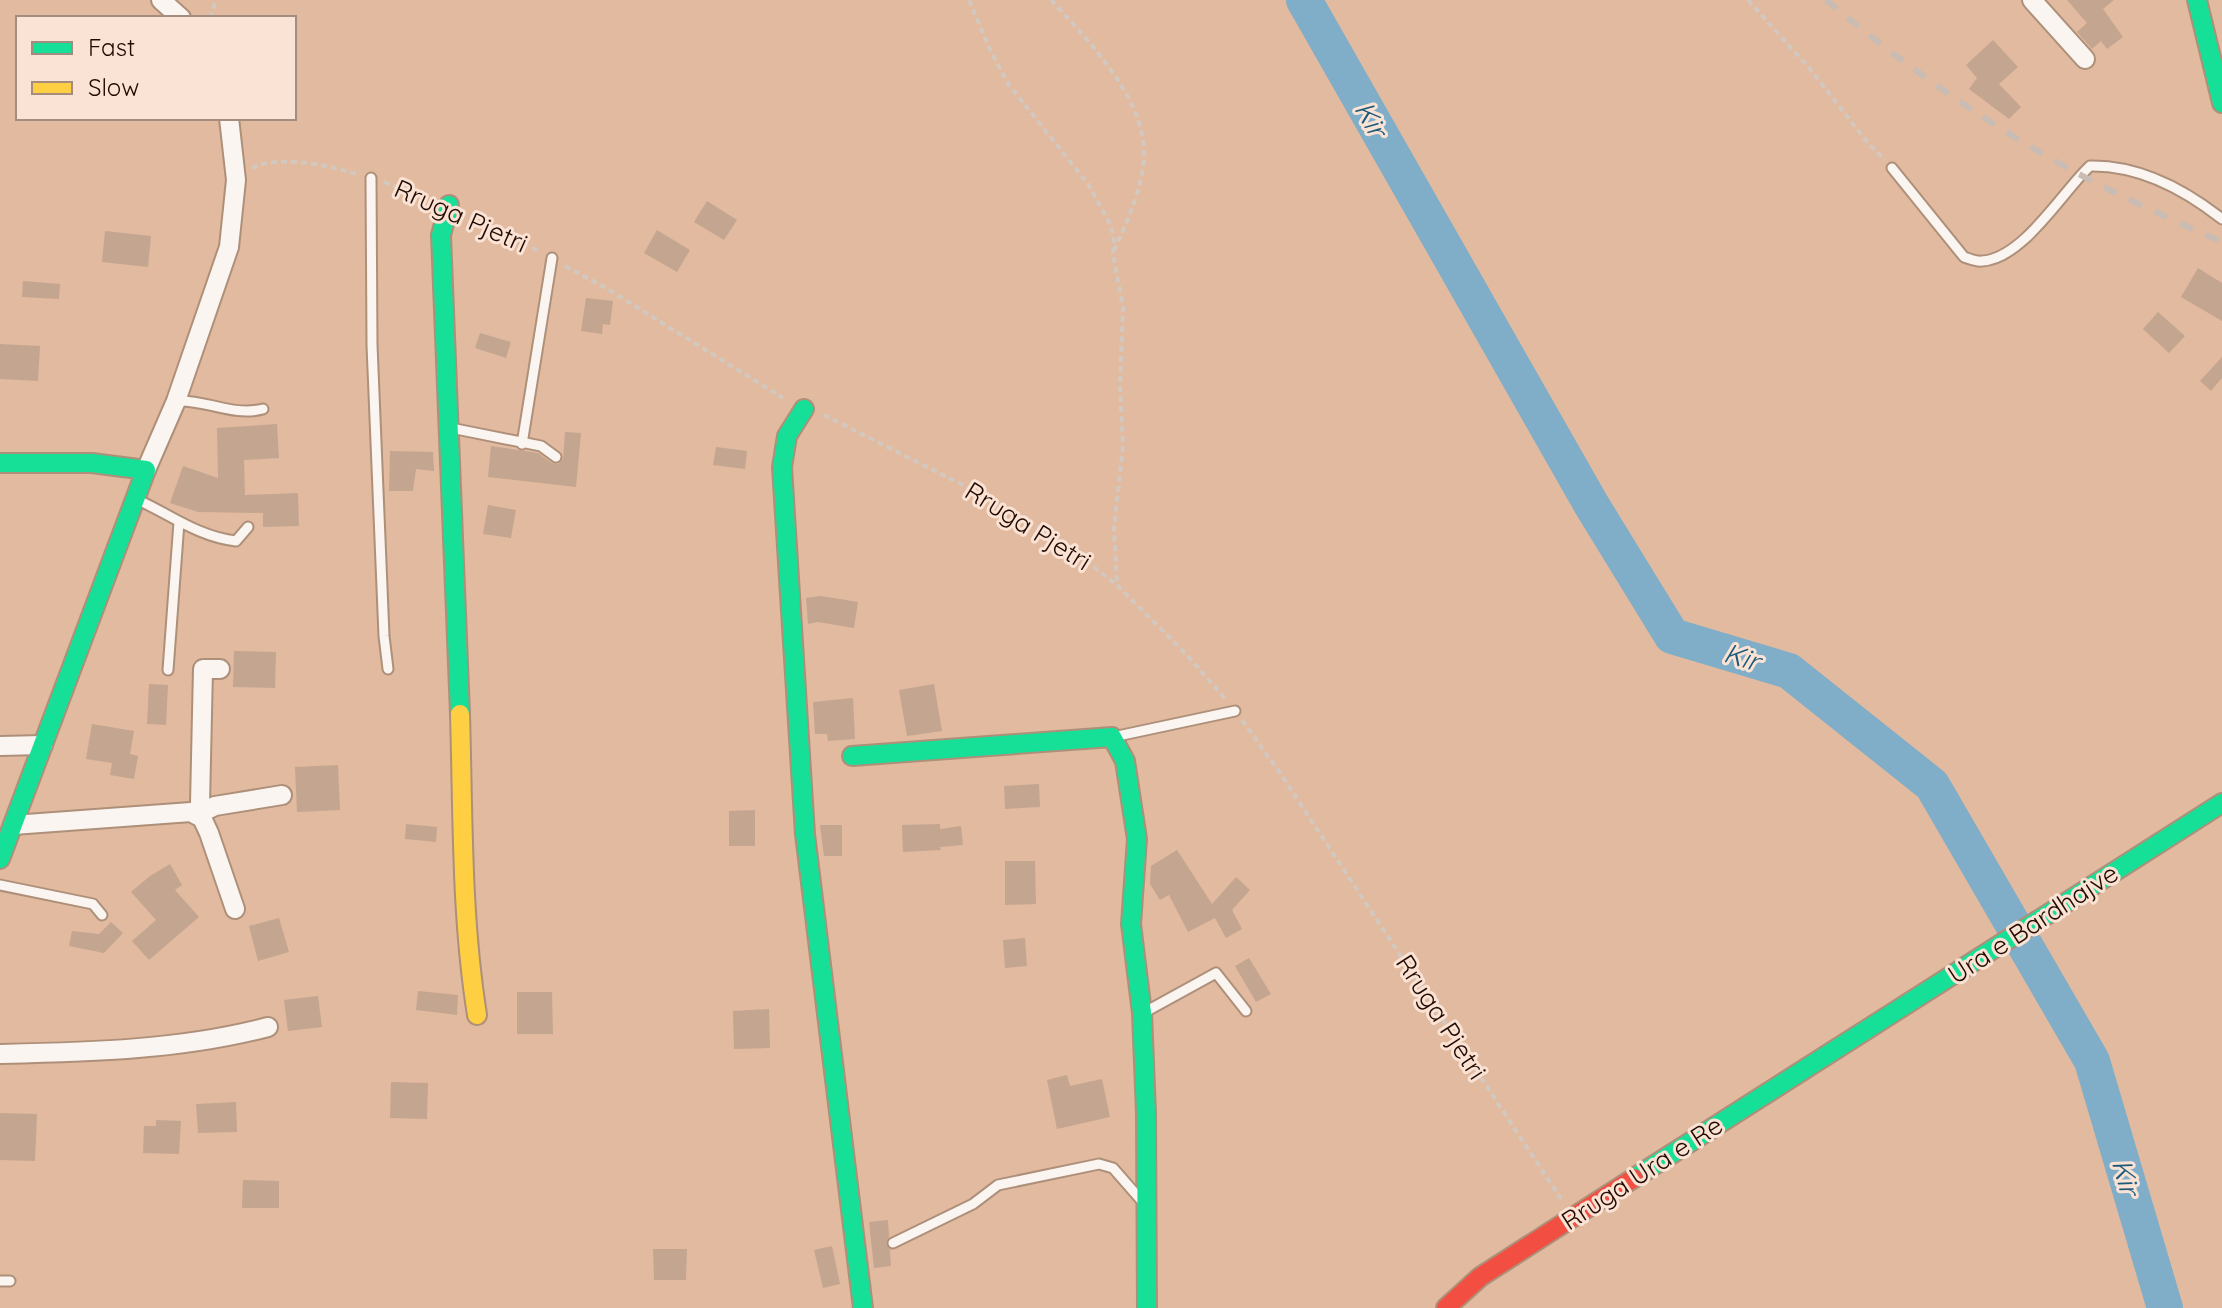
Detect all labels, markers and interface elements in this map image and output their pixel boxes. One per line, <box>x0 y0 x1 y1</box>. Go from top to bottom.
legend <box>16 16 296 120</box>
text: Fast <box>88 32 135 62</box>
text: Slow <box>88 72 139 102</box>
water label: Kir <box>1347 95 1397 146</box>
street label: Rruga Pjetri <box>389 171 533 260</box>
street label: Rruga Pjetri <box>959 474 1097 577</box>
water label: Kir <box>1720 635 1767 679</box>
street label: Ura e Bardhajve <box>1941 856 2124 991</box>
street label: Rruga Pjetri <box>1389 948 1494 1085</box>
street label: Rruga Ura e Re <box>1555 1108 1729 1237</box>
water label: Kir <box>2105 1155 2149 1202</box>

